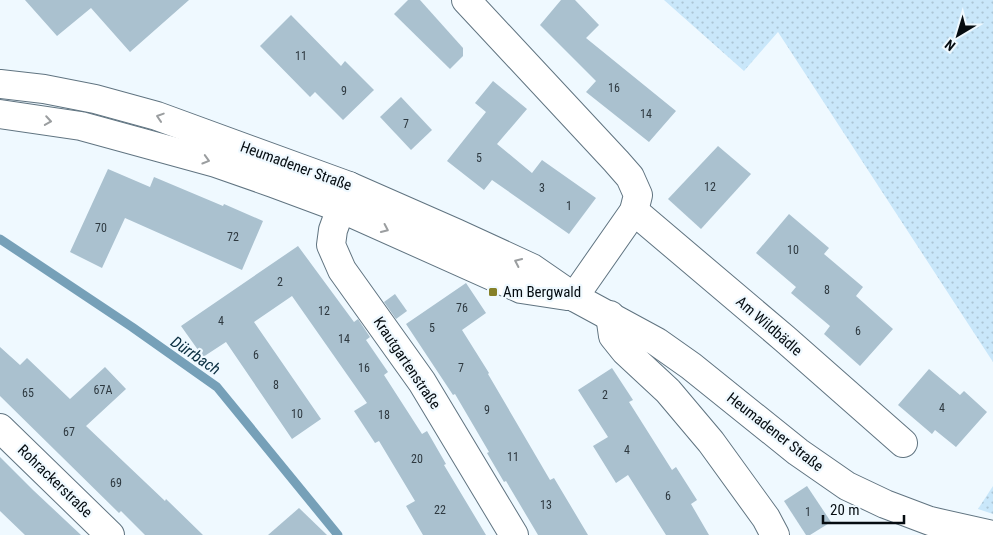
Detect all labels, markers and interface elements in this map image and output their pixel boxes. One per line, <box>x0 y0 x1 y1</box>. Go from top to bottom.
north arrow <box>933 10 983 60</box>
text: N <box>942 36 958 54</box>
house number: 11 <box>295 49 307 63</box>
house number: 16 <box>608 81 620 95</box>
house number: 9 <box>341 84 347 98</box>
house number: 14 <box>640 107 652 121</box>
one-way arrow <box>156 113 164 123</box>
one-way arrow <box>44 116 53 126</box>
house number: 7 <box>403 117 409 131</box>
street label: Heumadener Straße <box>238 137 354 195</box>
house number: 5 <box>476 151 482 165</box>
one-way arrow <box>201 155 209 165</box>
house number: 12 <box>704 180 716 194</box>
house number: 3 <box>539 181 545 195</box>
house number: 1 <box>566 199 572 213</box>
house number: 70 <box>95 221 107 235</box>
one-way arrow <box>380 223 389 233</box>
house number: 72 <box>227 230 239 244</box>
house number: 10 <box>787 243 799 257</box>
one-way arrow <box>514 257 523 268</box>
house number: 2 <box>277 275 283 289</box>
place label: Am Bergwald <box>503 283 581 301</box>
house number: 8 <box>824 283 830 297</box>
marker: Am Bergwald <box>487 286 499 298</box>
street label: Am Wildbädle <box>732 292 806 360</box>
house number: 76 <box>456 301 468 315</box>
house number: 12 <box>318 304 330 318</box>
house number: 4 <box>218 314 224 328</box>
street label: Krautgartenstraße <box>370 314 444 412</box>
house number: 5 <box>429 321 435 335</box>
house number: 6 <box>855 324 861 338</box>
water label: Dürrbach <box>167 332 224 379</box>
house number: 14 <box>338 332 350 346</box>
house number: 6 <box>253 348 259 362</box>
house number: 16 <box>358 361 370 375</box>
house number: 7 <box>458 361 464 375</box>
house number: 8 <box>273 378 279 392</box>
house number: 67A <box>94 383 112 397</box>
house number: 65 <box>22 386 34 400</box>
house number: 2 <box>602 388 608 402</box>
street label: Heumadener Straße <box>723 389 827 475</box>
house number: 4 <box>939 401 945 415</box>
house number: 9 <box>484 403 490 417</box>
house number: 10 <box>291 407 303 421</box>
house number: 18 <box>378 408 390 422</box>
house number: 67 <box>63 425 75 439</box>
street label: Rohrackerstraße <box>14 441 96 521</box>
house number: 4 <box>624 443 630 457</box>
house number: 11 <box>507 450 519 464</box>
house number: 20 <box>411 452 423 466</box>
house number: 69 <box>110 476 122 490</box>
house number: 6 <box>665 489 671 503</box>
scale bar <box>823 492 904 524</box>
house number: 13 <box>540 498 552 512</box>
text: 20 m <box>830 501 860 519</box>
house number: 22 <box>434 503 446 517</box>
house number: 1 <box>805 505 811 519</box>

